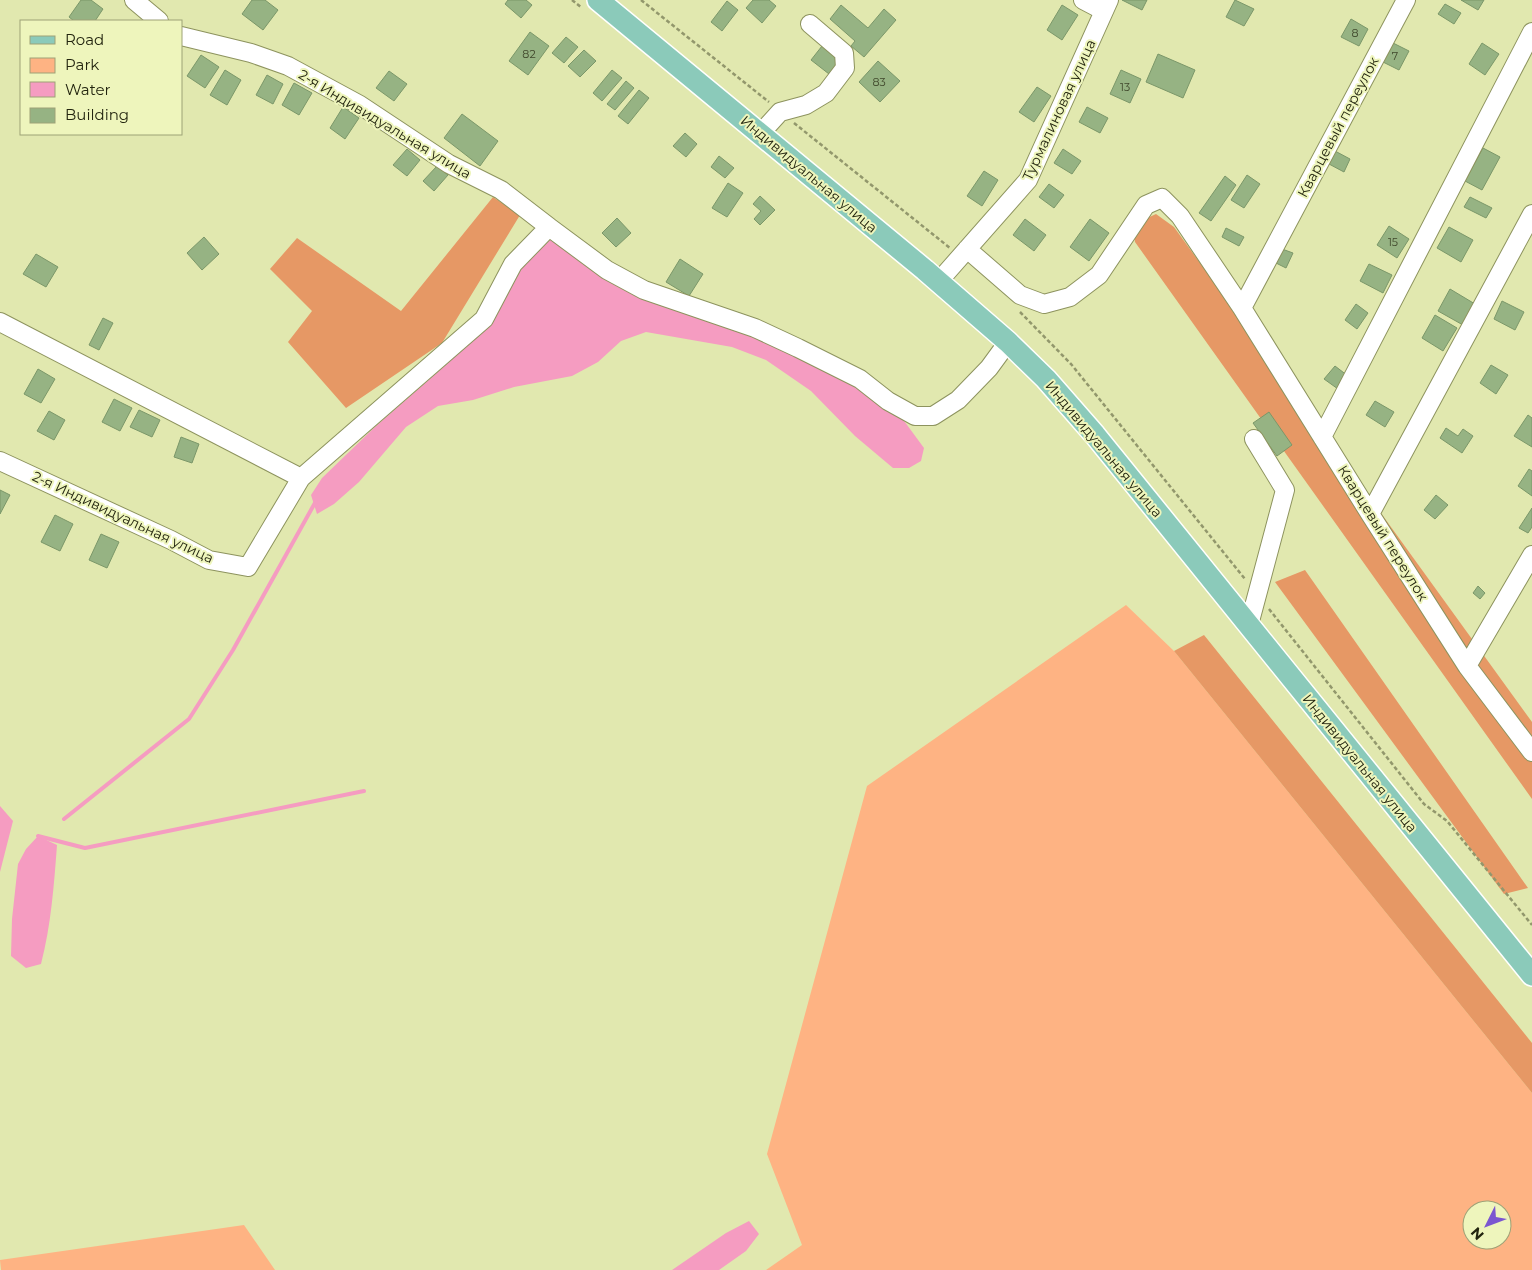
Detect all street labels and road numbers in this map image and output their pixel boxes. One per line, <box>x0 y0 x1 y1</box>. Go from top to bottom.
street label: Турмалиновая улица <box>1018 37 1100 183</box>
street label: Кварцевый переулок <box>1293 54 1383 200</box>
street label: 2-я Индивидуальная улица <box>296 65 474 183</box>
street label: Индивидуальная улица <box>737 112 881 236</box>
street label: Индивидуальная улица <box>1042 377 1166 521</box>
street label: Кварцевый переулок <box>1334 462 1432 604</box>
street label: 2-я Индивидуальная улица <box>30 467 216 567</box>
street label: Индивидуальная улица <box>1299 690 1421 836</box>

